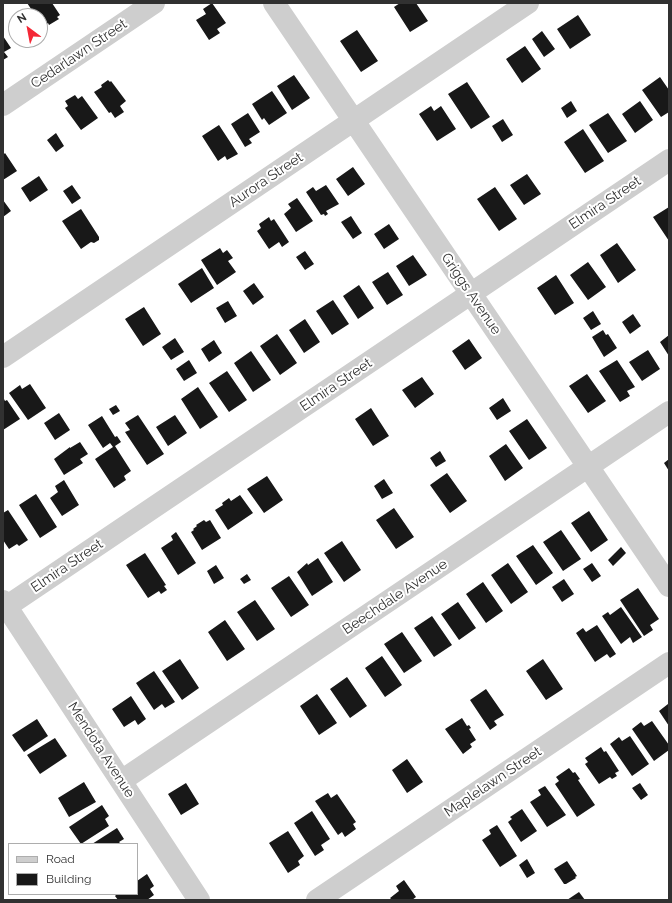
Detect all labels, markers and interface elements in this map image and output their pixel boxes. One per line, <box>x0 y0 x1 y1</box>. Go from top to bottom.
north arrow <box>8 8 48 48</box>
text: N <box>15 11 29 26</box>
street label: Cedarlawn Street <box>28 16 130 92</box>
street label: Aurora Street <box>226 149 306 211</box>
street label: Elmira Street <box>566 173 644 233</box>
street label: Griggs Avenue <box>438 250 504 338</box>
street label: Elmira Street <box>297 355 375 415</box>
street label: Elmira Street <box>28 536 106 596</box>
street label: Beechdale Avenue <box>339 556 451 638</box>
street label: Mendota Avenue <box>64 699 138 801</box>
street label: Maplelawn Street <box>441 743 545 821</box>
legend <box>8 843 138 895</box>
text: Road <box>46 852 75 866</box>
text: Building <box>46 872 92 886</box>

